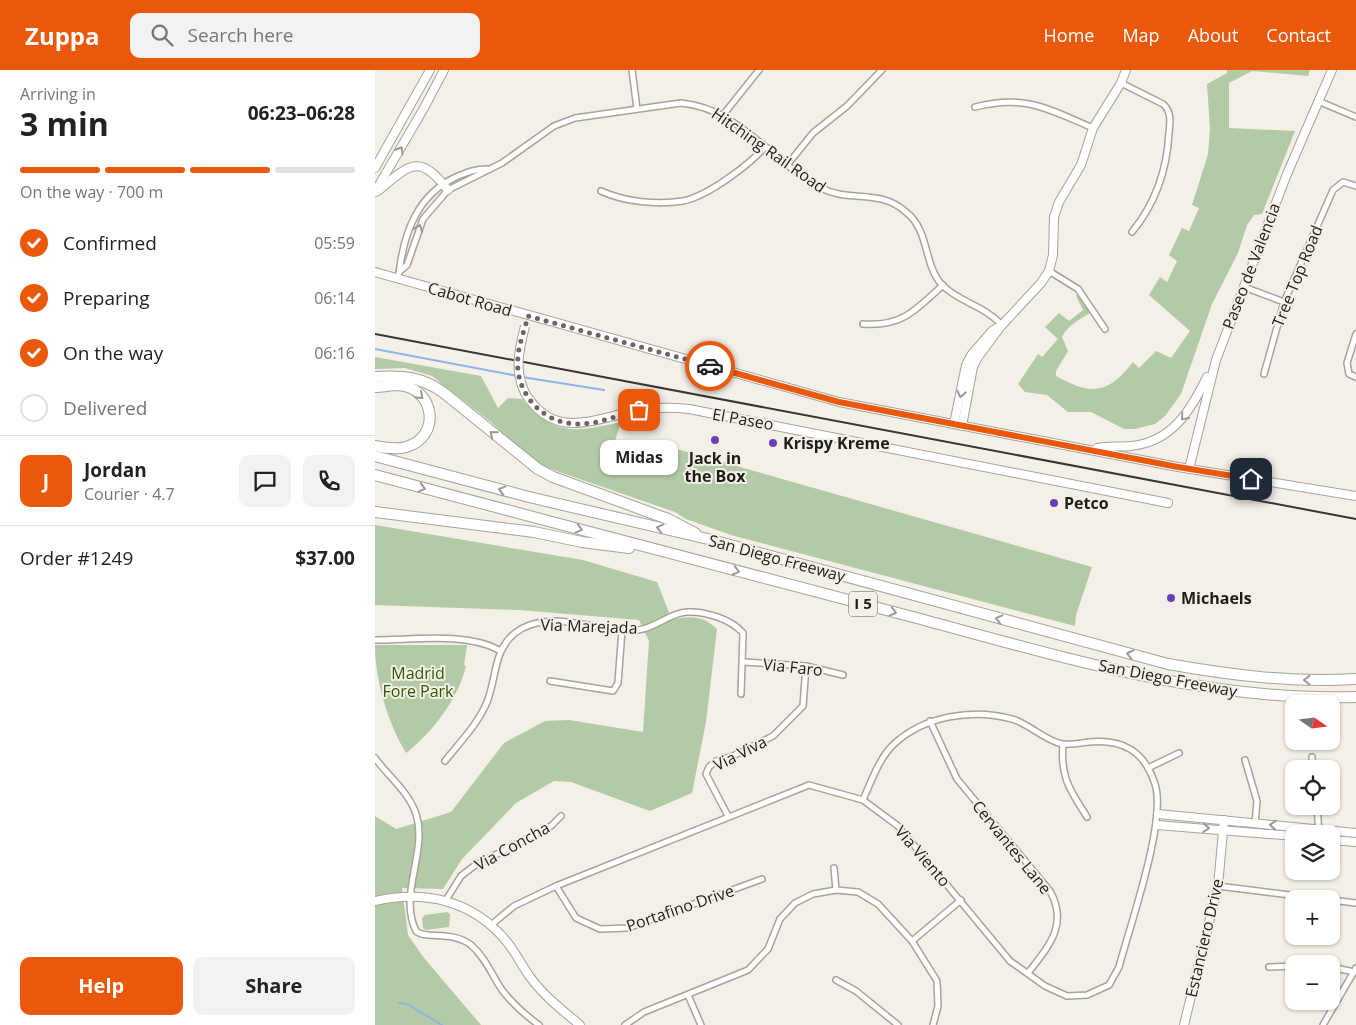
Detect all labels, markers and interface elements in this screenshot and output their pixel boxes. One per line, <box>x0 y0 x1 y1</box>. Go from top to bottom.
search box <box>130 13 480 58</box>
text: Zuppa <box>25 19 100 52</box>
icon: search <box>148 21 176 49</box>
text: Search here <box>188 22 293 48</box>
text: Home <box>1044 23 1094 47</box>
text: Map <box>1122 23 1160 47</box>
text: About <box>1188 23 1238 47</box>
text: Contact <box>1266 23 1331 47</box>
text: Arriving in <box>20 83 96 105</box>
text: 06:23–06:28 <box>248 100 355 126</box>
text: 3 min <box>20 102 109 145</box>
street label: Hitching Rail Road <box>707 102 831 198</box>
one-way arrow <box>393 146 403 155</box>
text: On the way · 700 m <box>20 181 163 203</box>
street label: Paseo de Valencia <box>1217 200 1285 332</box>
street label: Tree Top Road <box>1267 222 1327 330</box>
one-way arrow <box>413 224 423 233</box>
icon: check <box>20 229 48 257</box>
text: Confirmed <box>63 230 157 256</box>
text: 05:59 <box>314 232 355 254</box>
street label: Cabot Road <box>425 277 515 321</box>
icon: check <box>20 284 48 312</box>
text: Preparing <box>63 285 150 311</box>
text: 06:14 <box>314 287 355 309</box>
icon: check <box>20 339 48 367</box>
text: On the way <box>63 340 163 366</box>
courier <box>685 341 735 391</box>
text: 06:16 <box>314 342 355 364</box>
icon: car <box>696 352 724 380</box>
pin <box>618 389 660 431</box>
one-way arrow <box>956 389 966 398</box>
one-way arrow <box>415 390 424 399</box>
text: Delivered <box>63 395 147 421</box>
icon: bag <box>625 396 653 424</box>
street label: El Paseo <box>711 403 775 435</box>
one-way arrow <box>1181 412 1190 421</box>
one-way arrow <box>490 430 499 439</box>
place label: Krispy Kreme <box>783 432 890 454</box>
marker: Jack in the Box <box>709 434 721 446</box>
marker: Krispy Kreme <box>767 437 779 449</box>
callout: Midas <box>600 440 678 475</box>
text: Midas <box>615 446 663 468</box>
place label: Jack in the Box <box>685 447 746 487</box>
button: chat <box>239 455 291 507</box>
button: phone <box>303 455 355 507</box>
text: Jordan <box>84 457 147 483</box>
pin <box>1230 458 1272 500</box>
icon: home <box>1237 465 1265 493</box>
text: J <box>43 468 49 494</box>
one-way arrow <box>418 482 426 492</box>
text: Courier · 4.7 <box>84 483 175 505</box>
one-way arrow <box>498 485 507 496</box>
place label: Petco <box>1064 492 1109 514</box>
marker: Petco <box>1048 497 1060 509</box>
one-way arrow <box>575 523 584 534</box>
one-way arrow <box>656 523 665 534</box>
street label: San Diego Freeway <box>706 529 849 587</box>
text: Order #1249 <box>20 545 133 571</box>
text: $37.00 <box>295 545 355 571</box>
one-way arrow <box>732 565 741 576</box>
place label: Michaels <box>1181 587 1252 609</box>
road number: I 5 <box>849 592 877 616</box>
marker: Michaels <box>1165 592 1177 604</box>
one-way arrow <box>889 606 898 617</box>
street label: Via Marejada <box>540 613 638 639</box>
one-way arrow <box>994 614 1003 625</box>
one-way arrow <box>1126 650 1134 660</box>
street label: Via Faro <box>762 653 824 681</box>
street label: San Diego Freeway <box>1097 654 1240 702</box>
park label: Madrid Fore Park <box>382 662 454 702</box>
one-way arrow <box>1303 675 1311 685</box>
north arrow <box>1285 695 1340 750</box>
map controls <box>1285 695 1340 1010</box>
street label: Via Viva <box>710 730 770 776</box>
button: locate <box>1285 760 1340 815</box>
street label: Cervantes Lane <box>967 795 1057 899</box>
street label: Via Concha <box>471 816 553 876</box>
one-way arrow <box>1268 820 1276 831</box>
street label: Via Viento <box>890 821 956 891</box>
one-way arrow <box>1202 823 1210 834</box>
button: layers <box>1285 825 1340 880</box>
street label: Estanciero Drive <box>1180 877 1228 999</box>
street label: Portafino Drive <box>623 879 737 937</box>
button: + <box>1285 890 1340 945</box>
button: − <box>1285 955 1340 1010</box>
button: Help <box>20 957 183 1015</box>
button: Share <box>193 957 355 1015</box>

